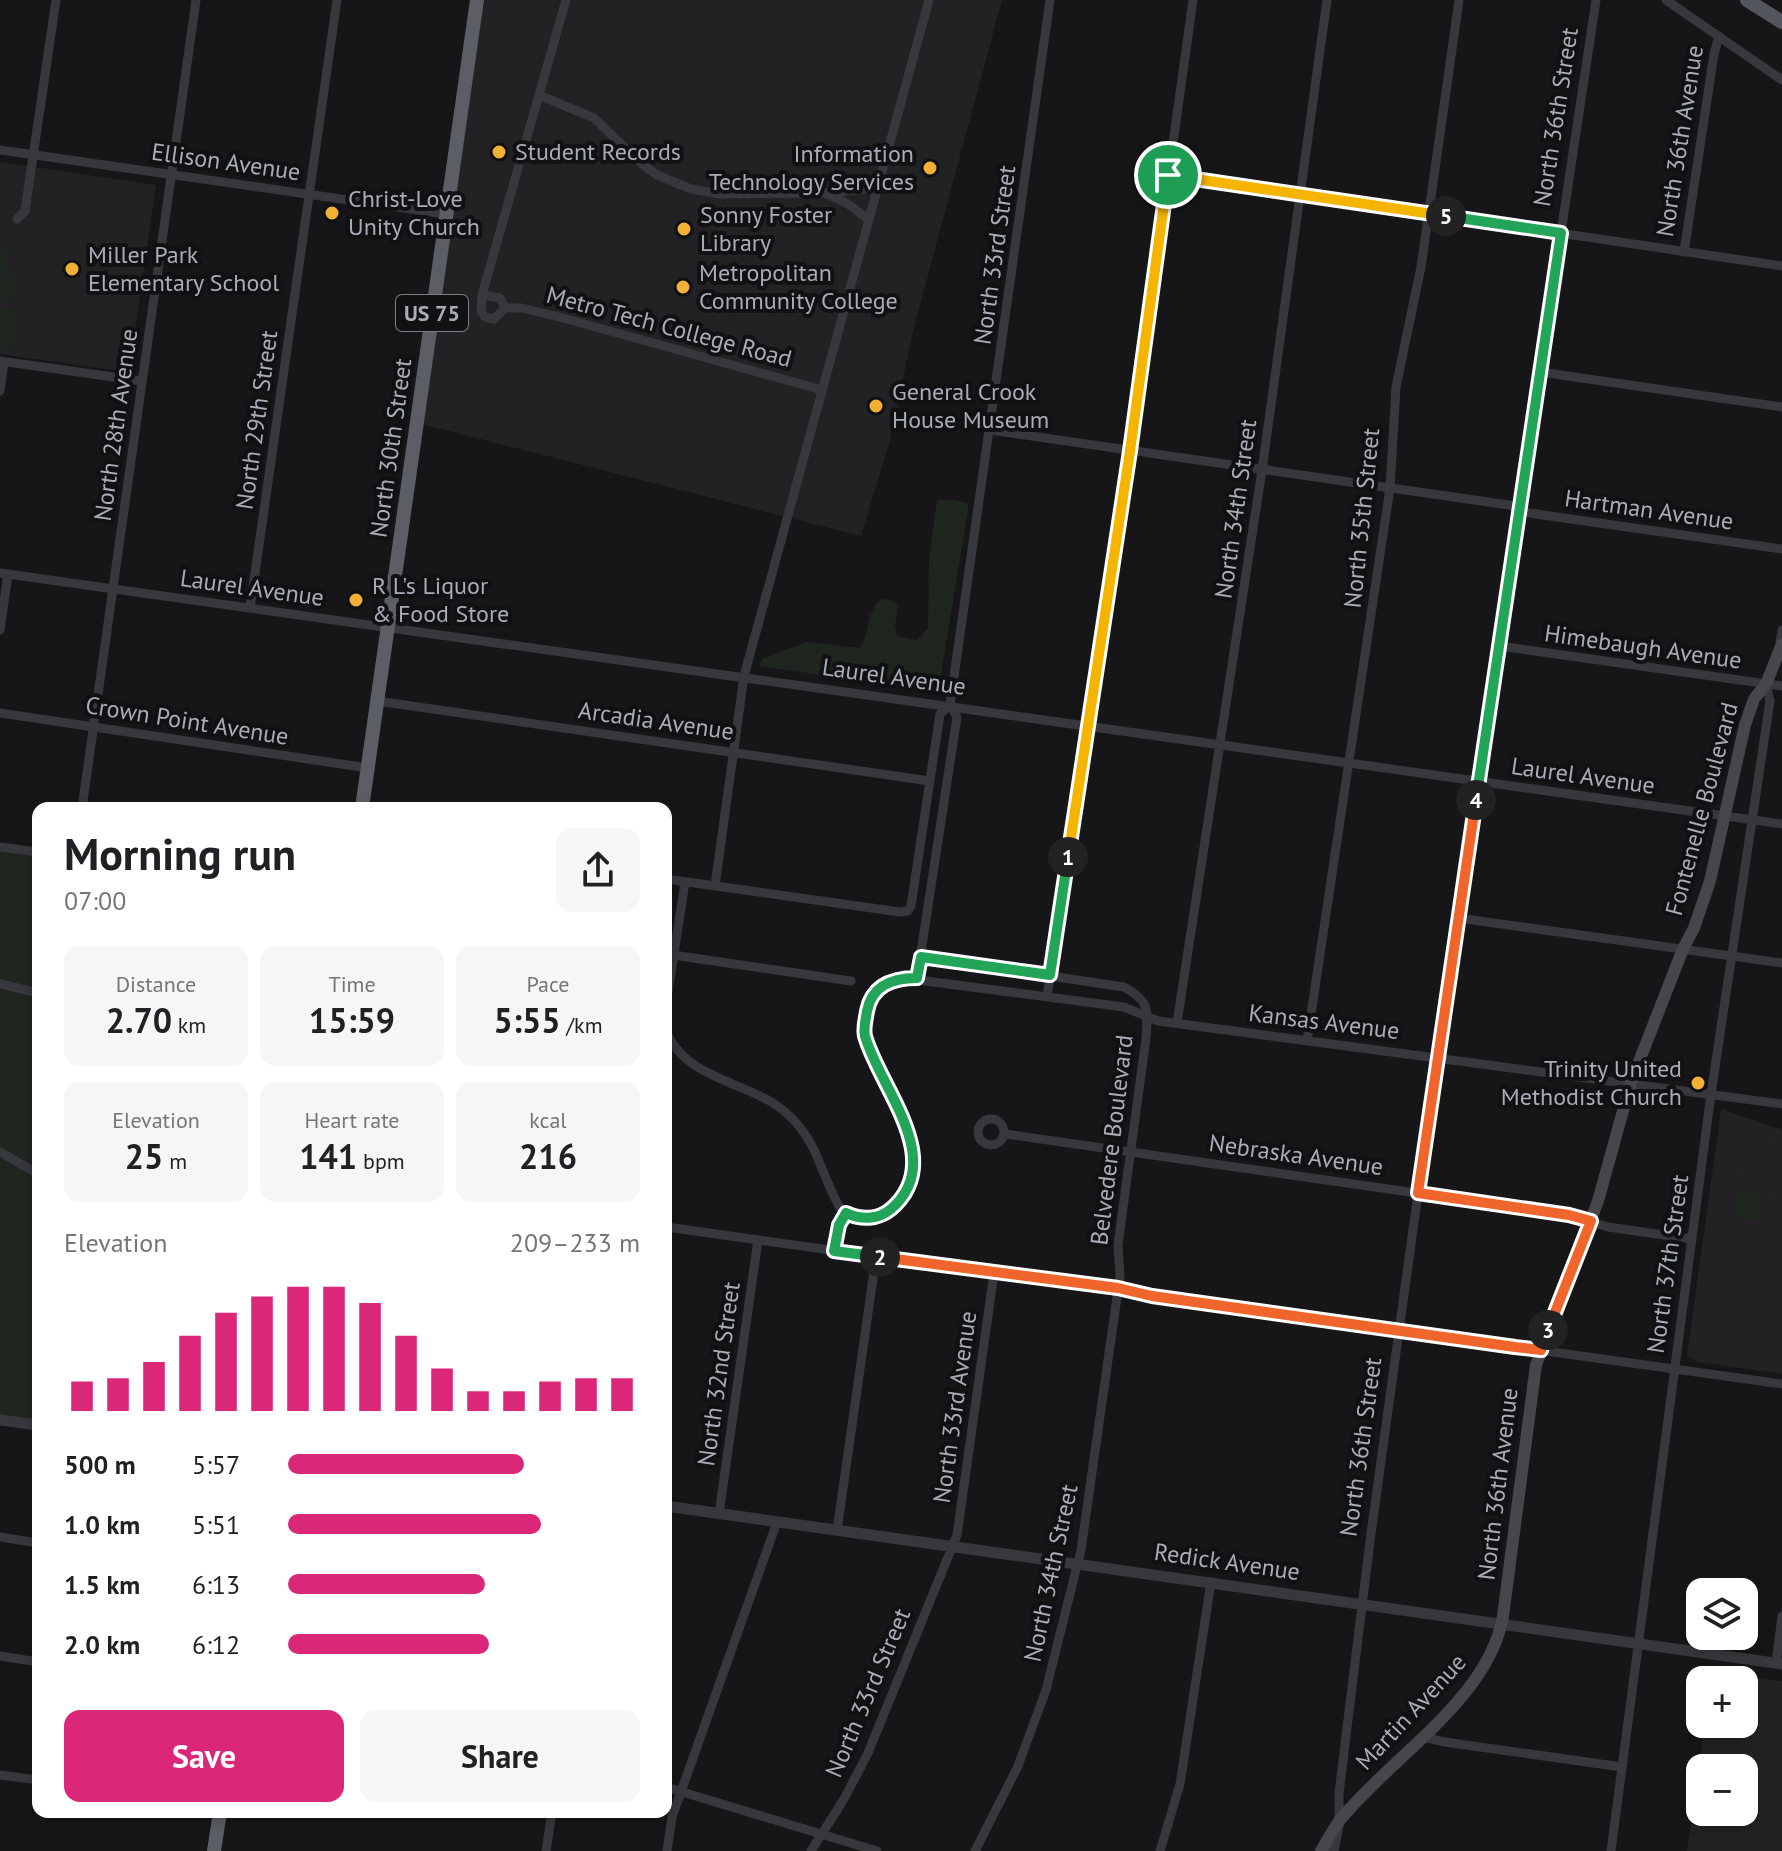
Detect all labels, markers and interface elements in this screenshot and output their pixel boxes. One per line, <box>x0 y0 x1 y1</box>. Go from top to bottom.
street label: North 36th Street <box>1526 25 1585 209</box>
street label: North 36th Avenue <box>1649 43 1710 239</box>
street label: Ellison Avenue <box>150 136 302 187</box>
place label: Student Records <box>515 136 681 167</box>
place label: Information Technology Services <box>709 138 914 197</box>
pin <box>1134 141 1202 209</box>
marker: Student Records <box>490 143 508 161</box>
icon: arrive <box>1146 153 1190 197</box>
marker: Information Technology Services <box>921 159 939 177</box>
street label: North 33rd Street <box>967 163 1022 346</box>
place label: Christ-Love Unity Church <box>348 183 480 242</box>
pin: 5 <box>1426 196 1466 236</box>
place label: Sonny Foster Library <box>700 199 832 258</box>
text: 5 <box>1440 202 1452 230</box>
marker: Christ-Love Unity Church <box>323 204 341 222</box>
marker: Sonny Foster Library <box>675 220 693 238</box>
place label: Miller Park Elementary School <box>88 239 279 298</box>
place label: Metropolitan Community College <box>699 257 898 316</box>
marker: Miller Park Elementary School <box>63 260 81 278</box>
marker: Metropolitan Community College <box>674 278 692 296</box>
street label: Metro Tech College Road <box>543 279 795 374</box>
road number: US 75 <box>396 295 468 331</box>
street label: North 28th Avenue <box>87 327 144 523</box>
street label: North 29th Street <box>229 328 284 512</box>
street label: North 30th Street <box>363 356 418 540</box>
place label: General Crook House Museum <box>892 376 1049 435</box>
marker: General Crook House Museum <box>867 397 885 415</box>
street label: North 34th Street <box>1208 417 1263 601</box>
street label: North 35th Street <box>1337 426 1386 609</box>
street label: Hartman Avenue <box>1563 482 1735 537</box>
street label: Laurel Avenue <box>178 562 326 613</box>
place label: R L's Liquor & Food Store <box>372 570 509 629</box>
marker: R L's Liquor & Food Store <box>347 591 365 609</box>
street label: Himebaugh Avenue <box>1543 617 1744 676</box>
street label: Laurel Avenue <box>820 651 968 702</box>
street label: Crown Point Avenue <box>83 689 291 752</box>
street label: Arcadia Avenue <box>576 694 736 747</box>
street label: Fontenelle Boulevard <box>1658 699 1745 919</box>
street label: Laurel Avenue <box>1509 750 1657 801</box>
pin: 4 <box>1456 780 1496 820</box>
text: 4 <box>1470 786 1482 814</box>
text: Morning run <box>64 825 296 882</box>
button: share <box>556 828 640 912</box>
pin: 1 <box>1048 837 1088 877</box>
text: 1 <box>1062 843 1074 871</box>
text: 07:00 <box>64 884 126 917</box>
text: Distance <box>116 970 196 998</box>
text: Time <box>328 970 376 998</box>
text: Pace <box>526 970 570 998</box>
street label: Kansas Avenue <box>1247 997 1401 1046</box>
text: 2.70 <box>106 998 172 1042</box>
text: 15:59 <box>309 998 395 1042</box>
text: 5:55 <box>493 998 560 1042</box>
text: km <box>172 1011 206 1039</box>
text: /km <box>560 1011 603 1039</box>
street label: Belvedere Boulevard <box>1083 1033 1140 1247</box>
place label: Trinity United Methodist Church <box>1501 1053 1682 1112</box>
marker: Trinity United Methodist Church <box>1689 1074 1707 1092</box>
text: Elevation <box>112 1106 200 1134</box>
text: Heart rate <box>304 1106 400 1134</box>
text: kcal <box>529 1106 567 1134</box>
street label: Nebraska Avenue <box>1207 1127 1385 1182</box>
text: 25 <box>125 1134 163 1178</box>
text: 141 <box>299 1134 357 1178</box>
text: 216 <box>519 1134 577 1178</box>
text: m <box>163 1147 187 1175</box>
text: bpm <box>357 1147 405 1175</box>
street label: North 37th Street <box>1640 1173 1695 1355</box>
text: Elevation <box>64 1226 168 1259</box>
text: 209–233 m <box>510 1226 640 1259</box>
pin: 2 <box>860 1237 900 1277</box>
text: 2 <box>874 1243 886 1271</box>
street label: North 32nd Street <box>690 1280 747 1468</box>
street label: North 33rd Avenue <box>926 1309 983 1505</box>
pin: 3 <box>1528 1310 1568 1350</box>
text: 3 <box>1542 1316 1554 1344</box>
street label: North 36th Street <box>1333 1355 1388 1539</box>
street label: North 36th Avenue <box>1470 1386 1525 1582</box>
text: 500 m <box>64 1448 136 1481</box>
text: 5:57 <box>192 1448 240 1481</box>
street label: North 34th Street <box>1017 1481 1084 1664</box>
text: 1.0 km <box>64 1508 140 1541</box>
text: 5:51 <box>192 1508 240 1541</box>
street label: Redick Avenue <box>1152 1536 1302 1587</box>
text: 1.5 km <box>64 1568 140 1601</box>
text: 6:13 <box>192 1568 240 1601</box>
map controls <box>1686 1578 1758 1826</box>
button: layers <box>1686 1578 1758 1650</box>
street label: North 33rd Street <box>818 1604 917 1782</box>
text: 2.0 km <box>64 1628 140 1661</box>
text: 6:12 <box>192 1628 240 1661</box>
street label: Martin Avenue <box>1349 1647 1472 1776</box>
button: + <box>1686 1666 1758 1738</box>
button: Save <box>64 1710 344 1802</box>
button: Share <box>360 1710 640 1802</box>
button: − <box>1686 1754 1758 1826</box>

